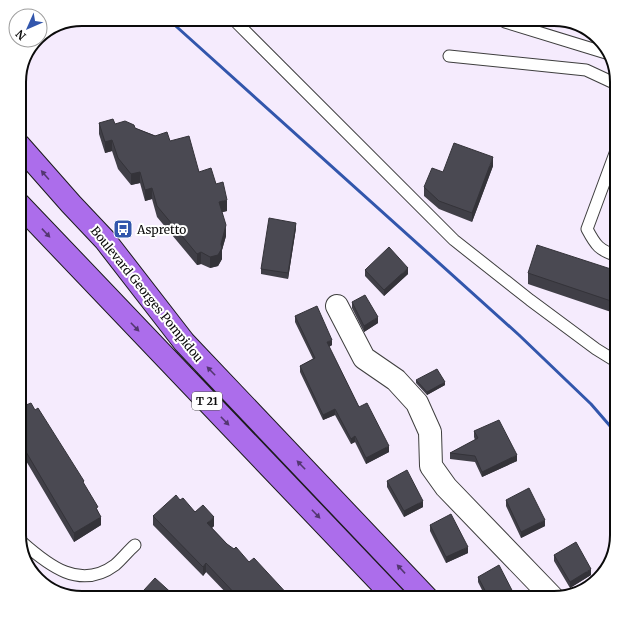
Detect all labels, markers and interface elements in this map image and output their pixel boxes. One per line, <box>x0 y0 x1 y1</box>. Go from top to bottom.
north arrow <box>8 8 48 48</box>
text: N <box>13 27 29 43</box>
one-way arrow <box>40 170 50 180</box>
bus stop icon: Aspretto <box>112 218 134 240</box>
place label: Aspretto <box>136 222 186 237</box>
street label: Boulevard Georges Pompidou <box>88 223 207 365</box>
one-way arrow <box>41 228 50 237</box>
one-way arrow <box>130 322 140 332</box>
one-way arrow <box>207 366 216 376</box>
road number: T 21 <box>192 392 222 410</box>
one-way arrow <box>221 416 230 426</box>
one-way arrow <box>296 460 306 470</box>
one-way arrow <box>311 509 321 519</box>
one-way arrow <box>396 564 405 574</box>

